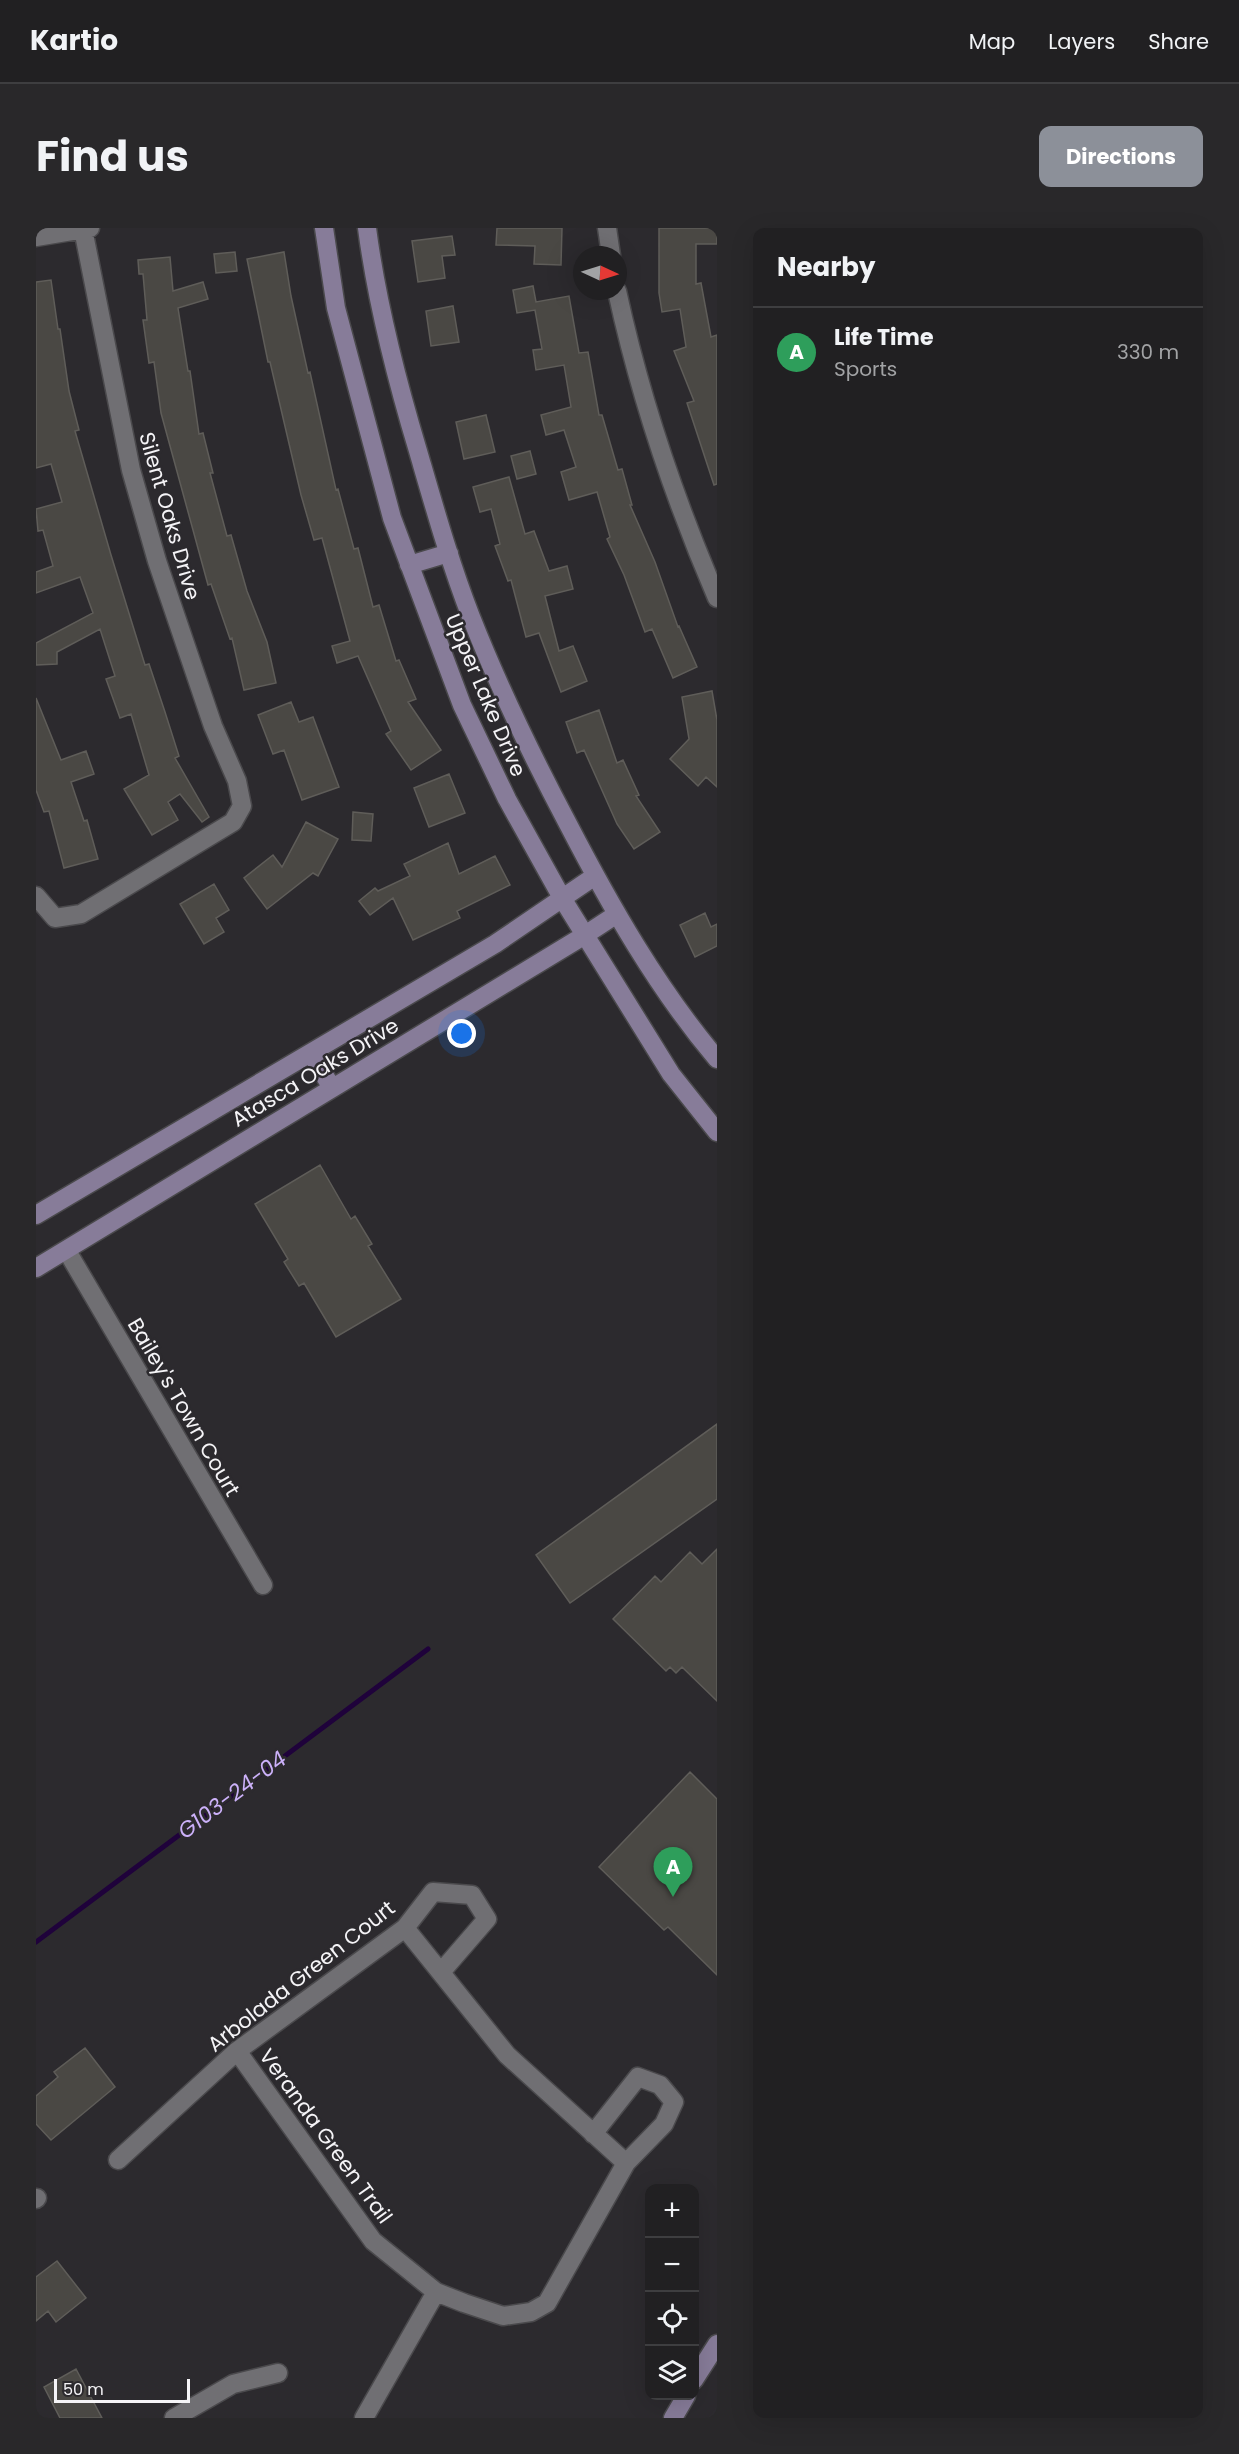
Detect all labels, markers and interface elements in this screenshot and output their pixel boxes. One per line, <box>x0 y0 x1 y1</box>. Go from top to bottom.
text: Kartio <box>30 21 118 60</box>
text: Map <box>969 27 1015 56</box>
text: Layers <box>1048 27 1115 56</box>
text: Share <box>1148 27 1209 56</box>
button: Directions <box>1039 126 1203 187</box>
text: Find us <box>36 127 189 186</box>
north arrow <box>573 246 627 300</box>
text: Nearby <box>777 249 875 285</box>
text: Life Time <box>834 322 933 353</box>
text: A <box>789 338 804 366</box>
text: 330 m <box>1117 338 1179 366</box>
text: Sports <box>834 355 897 383</box>
street label: Silent Oaks Drive <box>132 429 208 603</box>
street label: Upper Lake Drive <box>439 609 533 781</box>
street label: Atasca Oaks Drive <box>226 1011 404 1133</box>
your location <box>447 1019 476 1048</box>
street label: Bailey's Town Court <box>121 1312 247 1502</box>
water label: G103-24-04 <box>171 1744 293 1846</box>
pin: A <box>654 1848 692 1897</box>
street label: Arbolada Green Court <box>201 1894 401 2058</box>
street label: Veranda Green Trail <box>253 2043 399 2229</box>
map controls <box>645 2184 699 2400</box>
button: + <box>645 2184 699 2238</box>
button: − <box>645 2238 699 2292</box>
button: locate <box>645 2292 699 2346</box>
button: layers <box>645 2346 699 2400</box>
scale bar <box>54 2376 190 2404</box>
text: 50 m <box>63 2378 104 2401</box>

